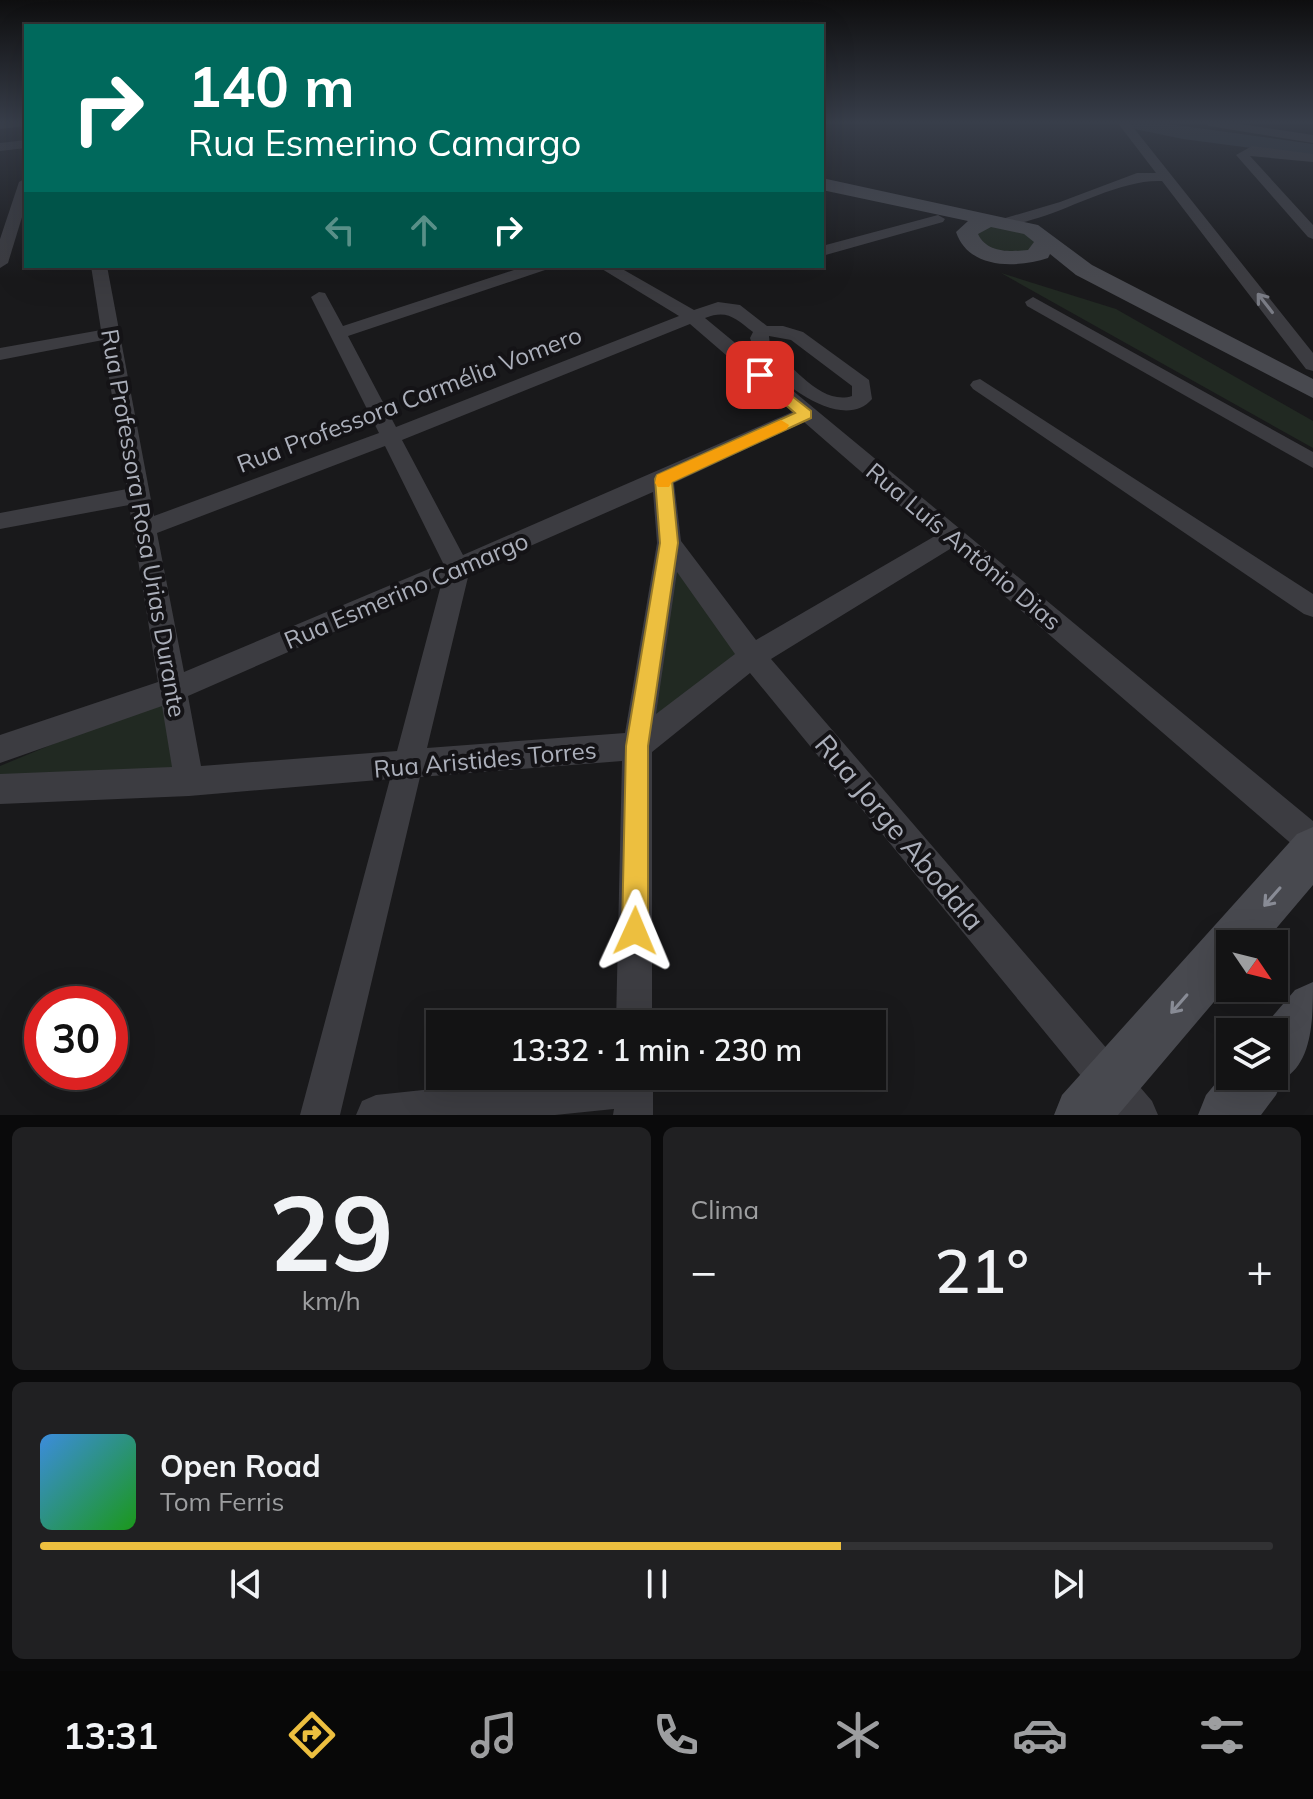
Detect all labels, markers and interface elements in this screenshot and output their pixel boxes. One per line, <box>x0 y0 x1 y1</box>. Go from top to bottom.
text: 140 m <box>188 51 355 121</box>
icon: right <box>56 56 160 160</box>
text: Rua Esmerino Camargo <box>188 120 581 165</box>
icon: left <box>318 208 362 252</box>
icon: ahead <box>402 208 446 252</box>
icon: right <box>486 208 530 252</box>
one-way arrow <box>1256 293 1274 314</box>
street label: Rua Professora Carmélia Vomero <box>232 319 586 479</box>
street label: Rua Professora Rosa Urias Durante <box>95 327 193 719</box>
pin <box>726 341 794 409</box>
icon: arrive <box>738 353 782 397</box>
street label: Rua Luís Antônio Dias <box>860 456 1068 636</box>
street label: Rua Esmerino Camargo <box>279 525 533 655</box>
street label: Rua Jorge Abodala <box>808 727 992 937</box>
street label: Rua Aristides Torres <box>372 734 598 784</box>
one-way arrow <box>1263 886 1281 907</box>
position arrow <box>593 889 677 973</box>
north arrow <box>1216 930 1288 1002</box>
map controls <box>1216 930 1288 1090</box>
speed limit sign: 30 <box>24 986 128 1090</box>
one-way arrow <box>1170 993 1188 1013</box>
button: layers <box>1216 1018 1288 1090</box>
text: 13:32 · 1 min · 230 m <box>510 1031 802 1069</box>
text: 29 <box>269 1166 394 1297</box>
text: Clima <box>691 1193 759 1226</box>
text: 21° <box>935 1233 1029 1308</box>
text: − <box>691 1243 717 1298</box>
text: + <box>1247 1243 1273 1298</box>
text: km/h <box>302 1284 361 1317</box>
text: Open Road <box>160 1447 321 1485</box>
text: Tom Ferris <box>160 1485 284 1518</box>
icon: previous <box>224 1562 268 1606</box>
icon: pause <box>635 1562 679 1606</box>
icon: next <box>1046 1562 1090 1606</box>
icon: directions <box>284 1707 340 1763</box>
icon: music <box>466 1707 522 1763</box>
icon: phone <box>648 1707 704 1763</box>
icon: climate <box>830 1707 886 1763</box>
icon: car <box>1012 1707 1068 1763</box>
icon: filters <box>1194 1707 1250 1763</box>
text: 13:31 <box>63 1713 158 1758</box>

